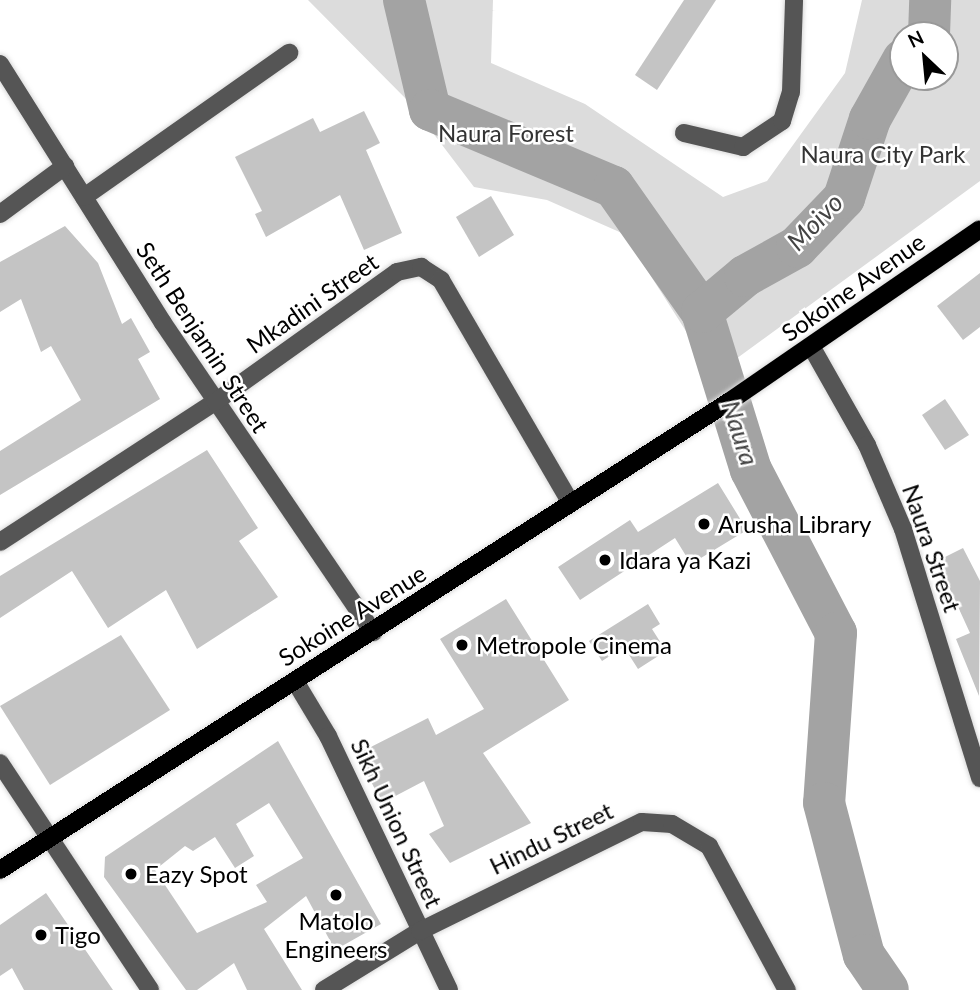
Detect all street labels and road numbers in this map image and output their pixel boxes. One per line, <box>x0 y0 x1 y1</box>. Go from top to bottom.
street label: Sokoine Avenue <box>775 227 931 347</box>
street label: Seth Benjamin Street <box>131 236 275 438</box>
street label: Mkadini Street <box>241 247 383 359</box>
street label: Naura Street <box>897 480 967 616</box>
street label: Sokoine Avenue <box>273 558 431 672</box>
street label: Sikh Union Street <box>345 734 449 912</box>
street label: Hindu Street <box>485 796 617 880</box>

